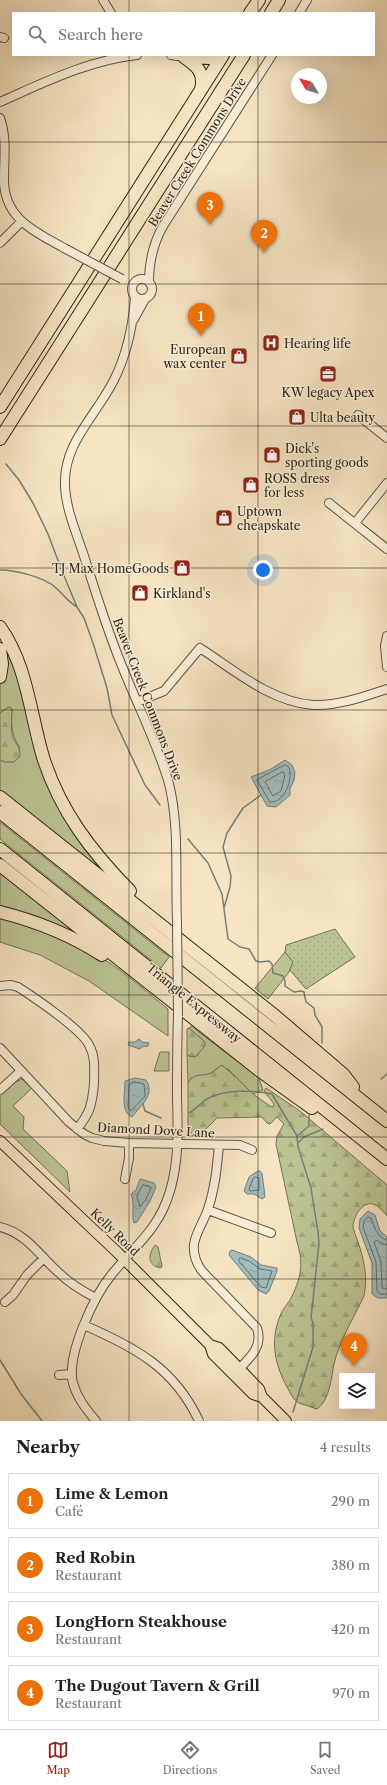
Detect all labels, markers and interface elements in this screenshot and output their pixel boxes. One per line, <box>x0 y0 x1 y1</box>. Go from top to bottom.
search box <box>12 12 375 56</box>
icon: search <box>26 23 48 45</box>
text: Search here <box>58 25 143 44</box>
north arrow <box>291 68 327 104</box>
street label: Beaver Creek Commons Drive <box>145 74 249 229</box>
pin: 3 <box>197 192 223 225</box>
pin: 2 <box>251 220 277 253</box>
pin: 1 <box>188 303 214 336</box>
hospital icon: Hearing life <box>261 333 281 353</box>
place label: Hearing life <box>284 336 351 351</box>
place label: European wax center <box>162 342 226 371</box>
shop icon: European wax center <box>229 346 249 366</box>
office icon: KW legacy Apex <box>318 364 338 384</box>
place label: KW legacy Apex <box>282 385 374 400</box>
shop icon: Ulta beauty <box>287 407 307 427</box>
place label: Ulta beauty <box>310 410 375 425</box>
place label: Dick's sporting goods <box>285 441 369 470</box>
shop icon: Dick's sporting goods <box>262 445 282 465</box>
place label: ROSS dress for less <box>264 471 330 500</box>
shop icon: ROSS dress for less <box>241 475 261 495</box>
place label: Uptown cheapskate <box>237 504 301 533</box>
shop icon: Uptown cheapskate <box>214 508 234 528</box>
shop icon: TJ Max HomeGoods <box>172 558 192 578</box>
your location <box>253 560 273 580</box>
place label: TJ Max HomeGoods <box>52 561 169 576</box>
shop icon: Kirkland's <box>130 583 150 603</box>
place label: Kirkland's <box>153 586 210 601</box>
street label: Beaver Creek Commons Drive <box>110 616 186 783</box>
street label: Triangle Expressway <box>144 960 245 1046</box>
street label: Diamond Dove Lane <box>97 1119 215 1141</box>
street label: Kelly Road <box>88 1205 143 1259</box>
pin: 4 <box>341 1333 367 1366</box>
map controls <box>339 1373 375 1409</box>
button: layers <box>339 1373 375 1409</box>
text: Nearby <box>16 1437 80 1457</box>
text: 4 results <box>320 1439 371 1455</box>
text: Lime & Lemon <box>55 1484 169 1503</box>
text: 1 <box>27 1493 33 1509</box>
text: 290 m <box>331 1493 370 1509</box>
text: Café <box>55 1503 84 1519</box>
text: Red Robin <box>55 1548 136 1567</box>
text: 2 <box>26 1557 34 1573</box>
text: 380 m <box>331 1557 370 1573</box>
text: Restaurant <box>55 1567 122 1583</box>
text: LongHorn Steakhouse <box>55 1612 227 1631</box>
text: 3 <box>26 1621 34 1637</box>
text: 420 m <box>331 1621 370 1637</box>
text: Restaurant <box>55 1631 122 1647</box>
text: The Dugout Tavern & Grill <box>55 1676 260 1695</box>
text: 4 <box>26 1685 34 1701</box>
text: 970 m <box>332 1685 370 1701</box>
text: Restaurant <box>55 1695 122 1711</box>
tab: Map <box>46 1739 70 1777</box>
tab: Directions <box>163 1739 217 1777</box>
tab: Saved <box>310 1739 341 1777</box>

